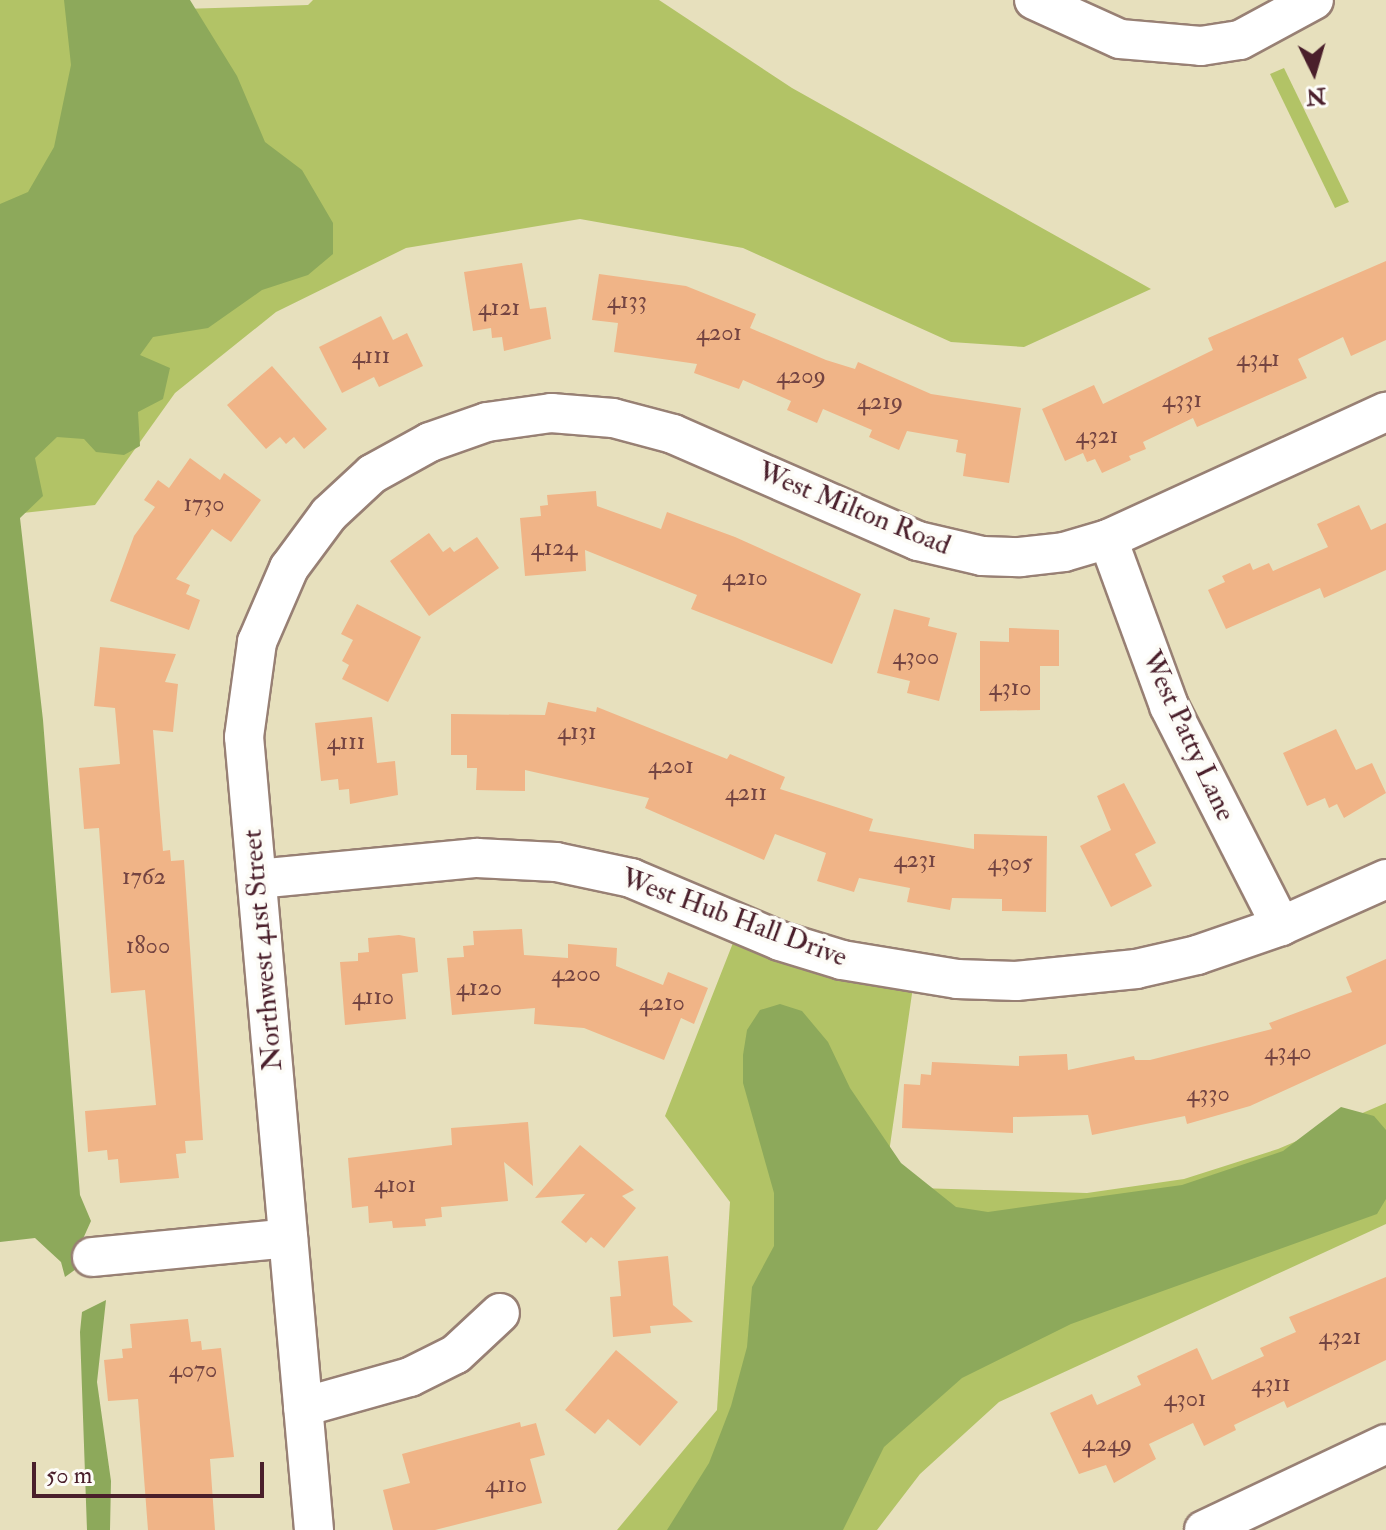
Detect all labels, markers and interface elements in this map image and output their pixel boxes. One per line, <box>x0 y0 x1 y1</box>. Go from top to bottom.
north arrow <box>1274 32 1354 112</box>
text: N <box>1305 81 1327 111</box>
house number: 4133 <box>607 287 647 315</box>
house number: 4121 <box>478 294 520 322</box>
house number: 4201 <box>696 319 742 347</box>
house number: 4111 <box>352 342 390 370</box>
house number: 4341 <box>1236 345 1280 373</box>
house number: 4209 <box>776 362 826 390</box>
house number: 4331 <box>1162 386 1202 414</box>
house number: 4219 <box>857 388 903 416</box>
house number: 4321 <box>1076 422 1118 450</box>
street label: West Milton Road <box>753 455 955 563</box>
house number: 1730 <box>183 490 225 518</box>
house number: 4124 <box>531 534 577 562</box>
house number: 4210 <box>722 564 768 592</box>
house number: 4300 <box>893 643 939 671</box>
street label: West Patty Lane <box>1134 646 1242 826</box>
house number: 4310 <box>989 674 1031 702</box>
house number: 4131 <box>557 718 597 746</box>
house number: 4111 <box>327 728 365 756</box>
house number: 4201 <box>648 752 694 780</box>
house number: 4211 <box>725 779 767 807</box>
street label: Northwest 41st Street <box>236 828 290 1072</box>
house number: 4231 <box>894 846 936 874</box>
house number: 4305 <box>988 849 1032 877</box>
street label: West Hub Hall Drive <box>617 862 851 974</box>
house number: 1762 <box>122 863 166 891</box>
house number: 1800 <box>126 932 170 960</box>
house number: 4200 <box>551 960 601 988</box>
house number: 4120 <box>456 974 502 1002</box>
house number: 4110 <box>352 983 394 1011</box>
house number: 4210 <box>639 989 685 1017</box>
house number: 4340 <box>1264 1038 1312 1066</box>
house number: 4330 <box>1186 1080 1230 1108</box>
house number: 4101 <box>374 1171 416 1199</box>
house number: 4321 <box>1319 1323 1361 1351</box>
house number: 4070 <box>169 1356 217 1384</box>
house number: 4311 <box>1251 1370 1291 1398</box>
house number: 4301 <box>1164 1385 1206 1413</box>
house number: 4249 <box>1082 1430 1132 1458</box>
scale bar <box>36 1446 268 1496</box>
text: 50 m <box>46 1460 92 1491</box>
house number: 4110 <box>485 1471 527 1499</box>

